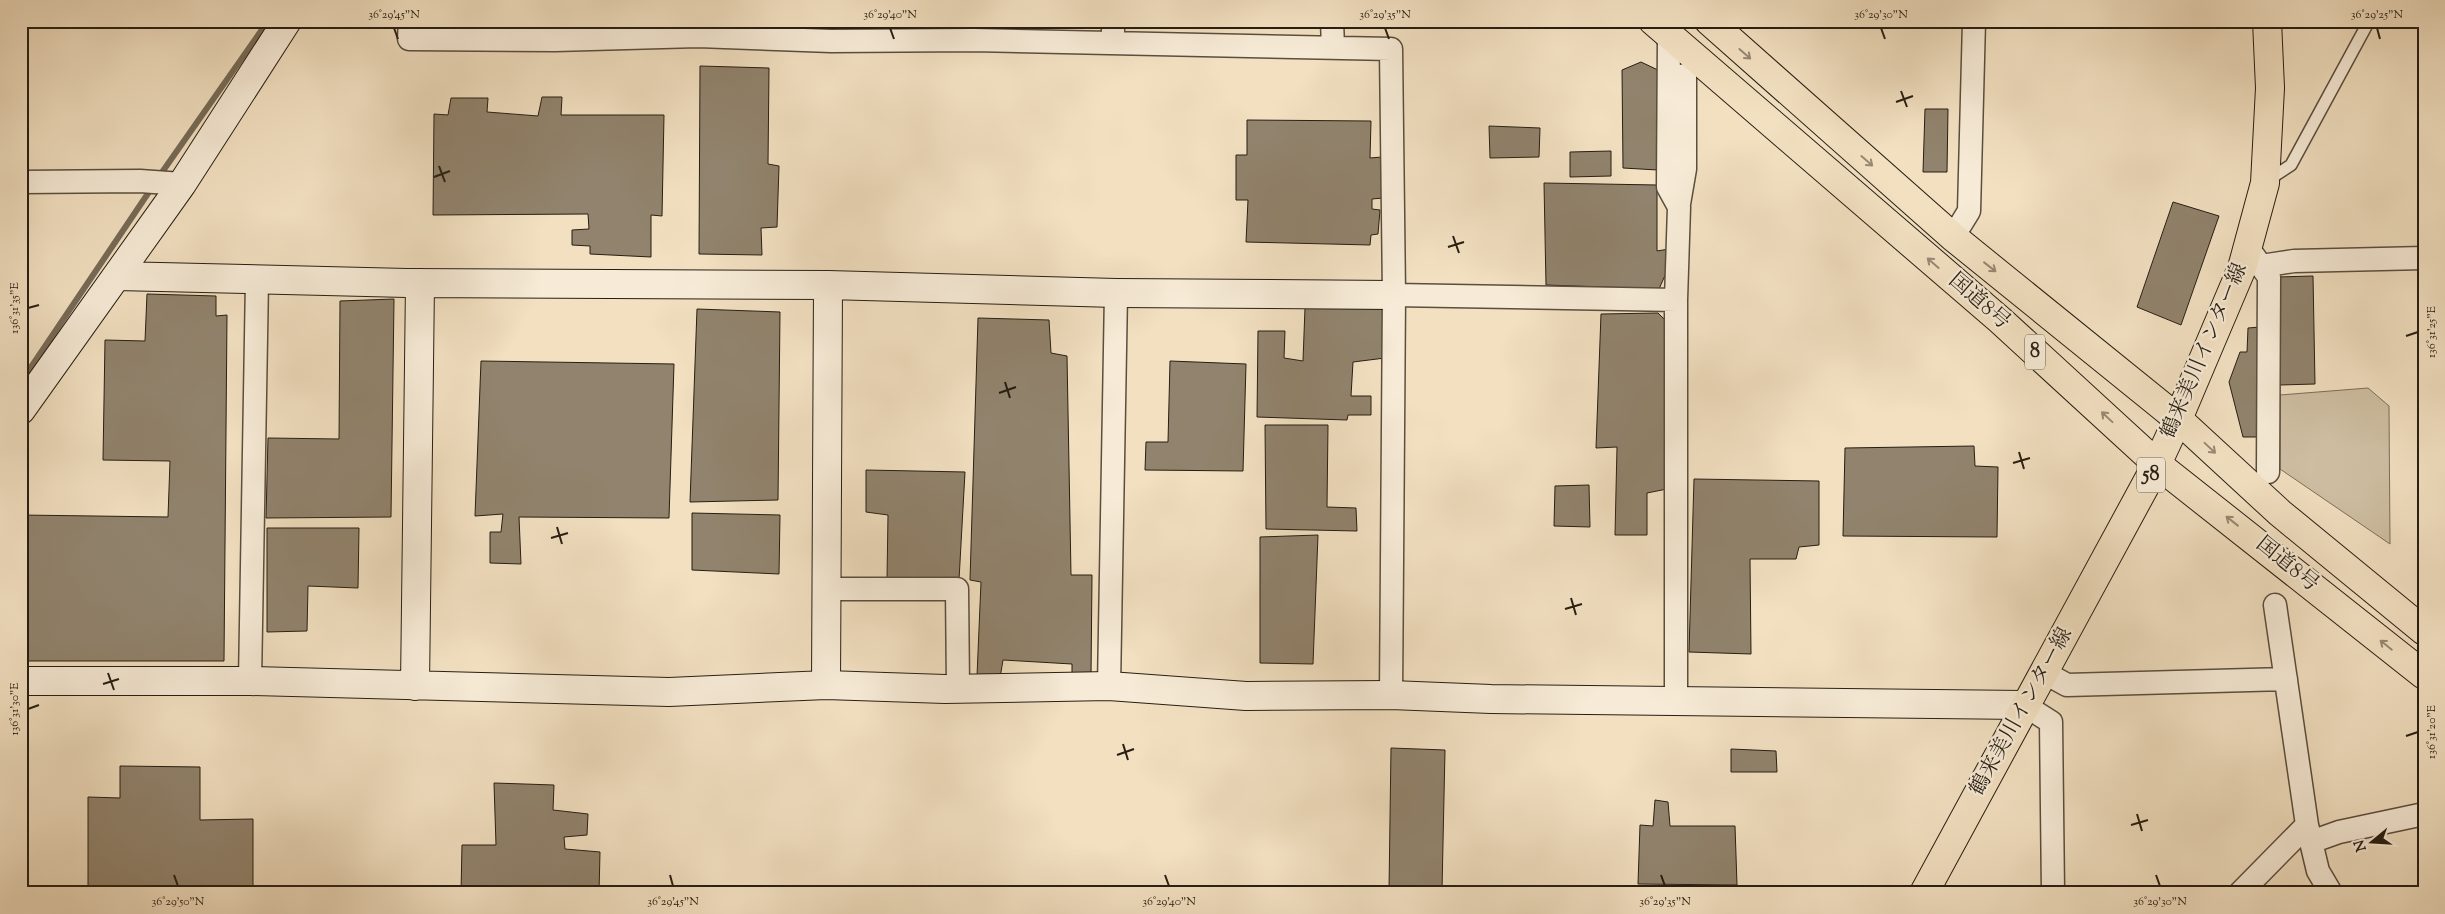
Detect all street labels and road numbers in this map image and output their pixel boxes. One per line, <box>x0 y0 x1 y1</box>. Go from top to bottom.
street label: 鶴来美川インター線 <box>2154 259 2256 443</box>
street label: 国道8号 <box>1941 267 2017 337</box>
road number: 8 <box>2025 334 2045 370</box>
road number: 58 <box>2137 458 2165 492</box>
street label: 国道8号 <box>2249 530 2325 600</box>
street label: 鶴来美川インター線 <box>1963 622 2081 802</box>

